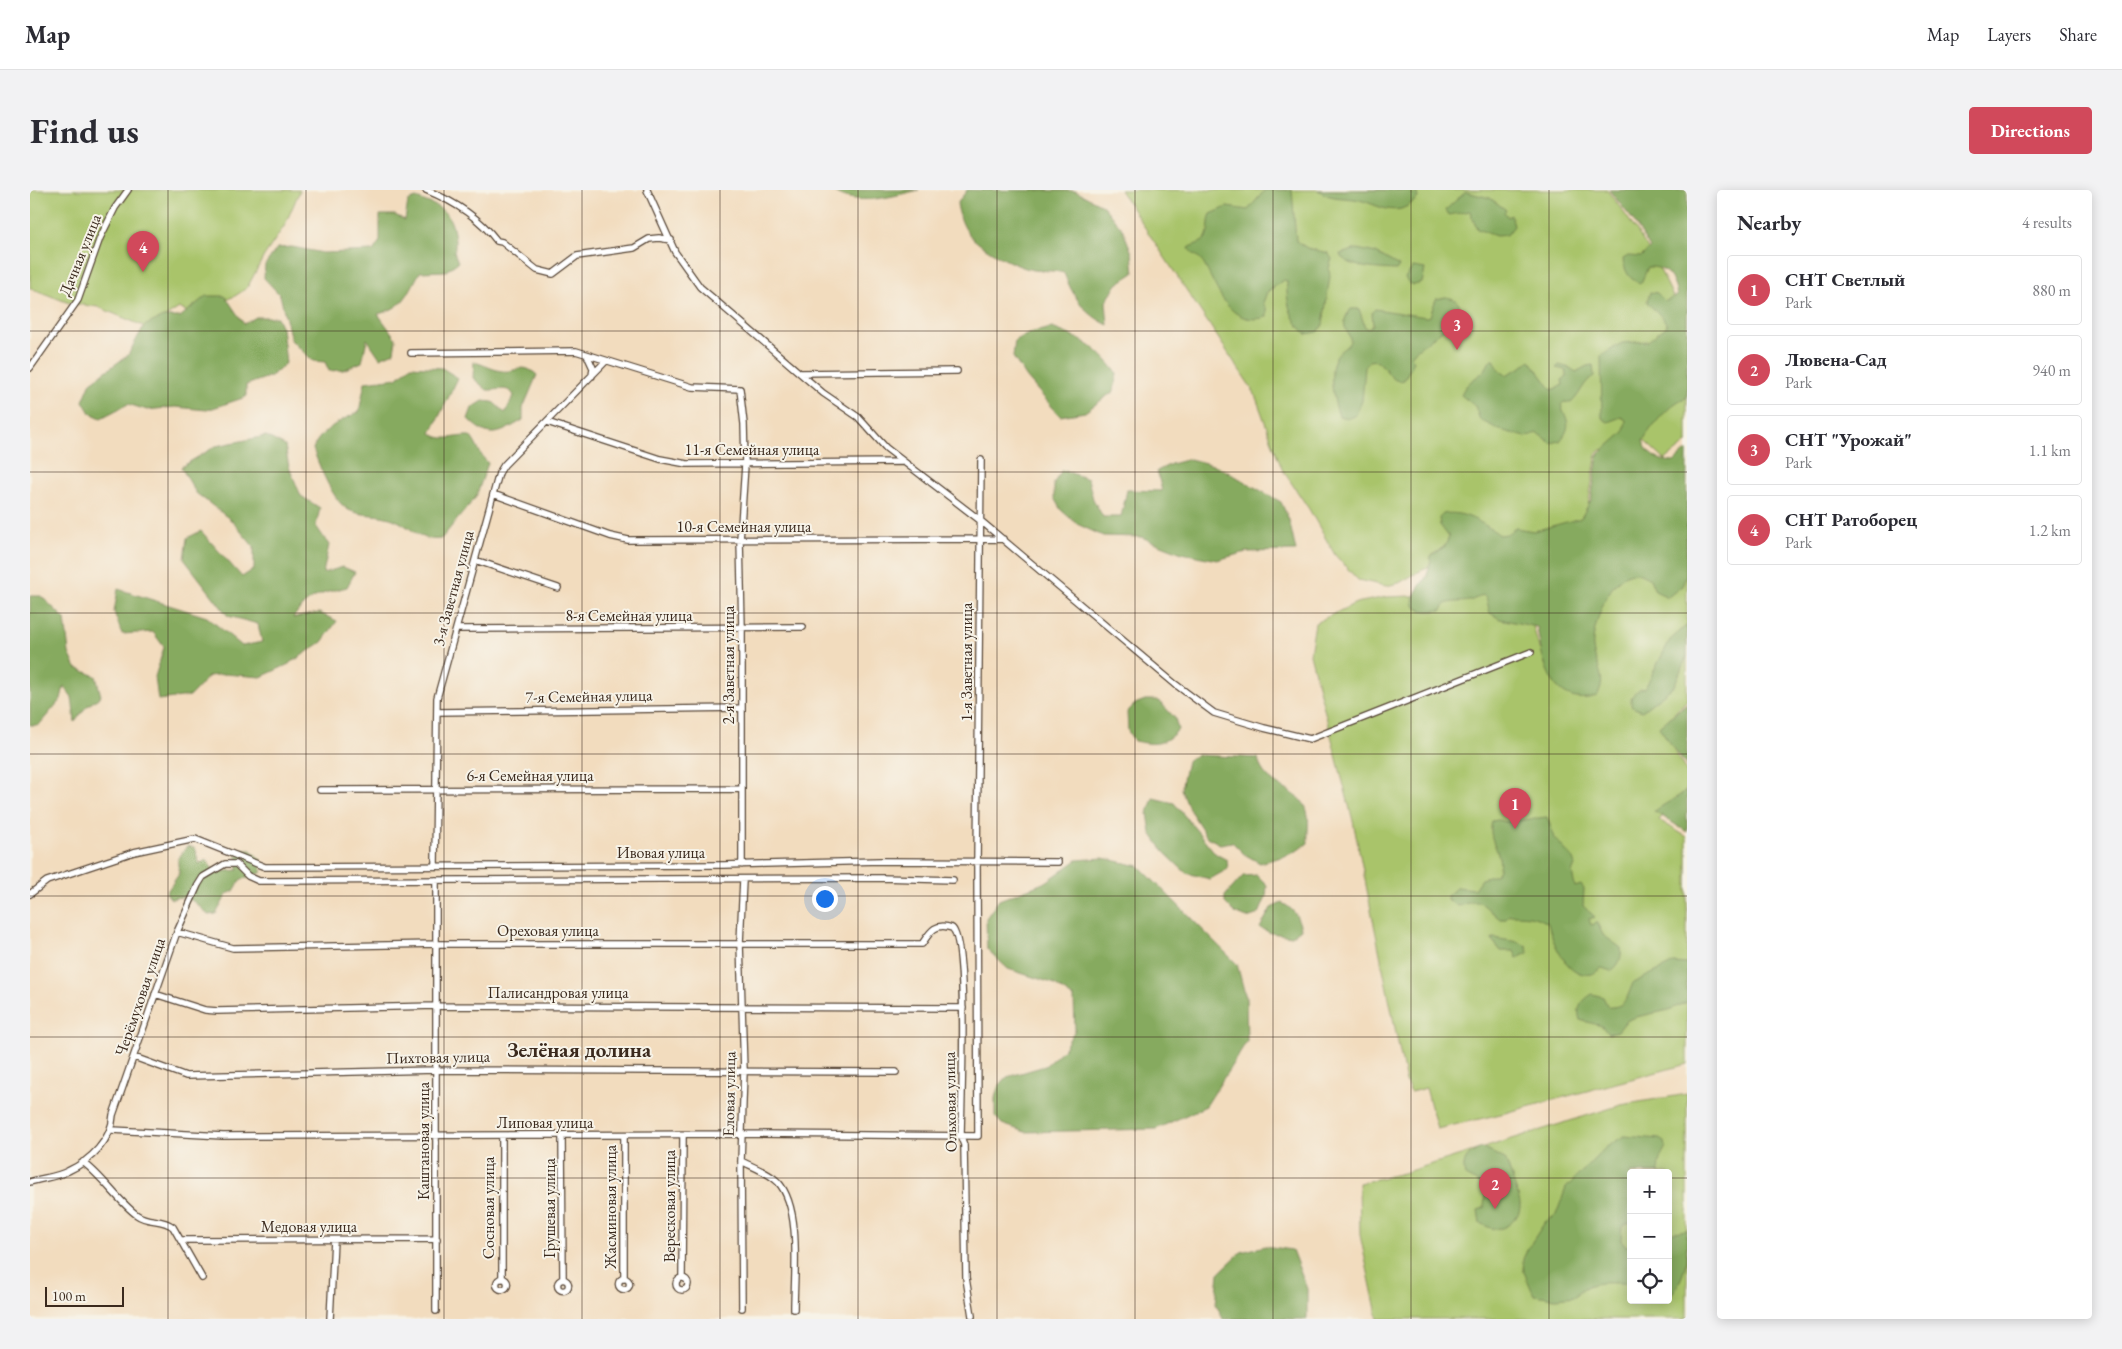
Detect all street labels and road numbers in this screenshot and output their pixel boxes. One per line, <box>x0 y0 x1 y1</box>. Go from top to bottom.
street label: Дачная улица <box>54 210 106 299</box>
street label: 11-я Семейная улица <box>685 439 820 460</box>
street label: 10-я Семейная улица <box>677 516 812 537</box>
street label: 3-я Заветная улица <box>427 527 479 648</box>
street label: 1-я Заветная улица <box>956 602 977 721</box>
street label: 8-я Семейная улица <box>565 605 693 626</box>
street label: 2-я Заветная улица <box>718 605 739 724</box>
street label: 7-я Семейная улица <box>525 684 653 708</box>
street label: 6-я Семейная улица <box>466 765 594 786</box>
street label: Ивовая улица <box>617 842 706 863</box>
street label: Ореховая улица <box>497 920 600 941</box>
street label: Черёмуховая улица <box>110 934 170 1059</box>
street label: Палисандровая улица <box>487 982 629 1003</box>
street label: Пихтовая улица <box>386 1046 491 1068</box>
street label: Еловая улица <box>718 1050 740 1137</box>
street label: Ольховая улица <box>939 1051 961 1153</box>
street label: Каштановая улица <box>413 1081 434 1200</box>
street label: Липовая улица <box>497 1112 594 1133</box>
street label: Жасминовая улица <box>600 1144 621 1270</box>
street label: Вересковая улица <box>659 1149 680 1262</box>
street label: Сосновая улица <box>478 1156 499 1259</box>
street label: Грушевая улица <box>539 1157 560 1258</box>
street label: Медовая улица <box>261 1216 358 1237</box>

